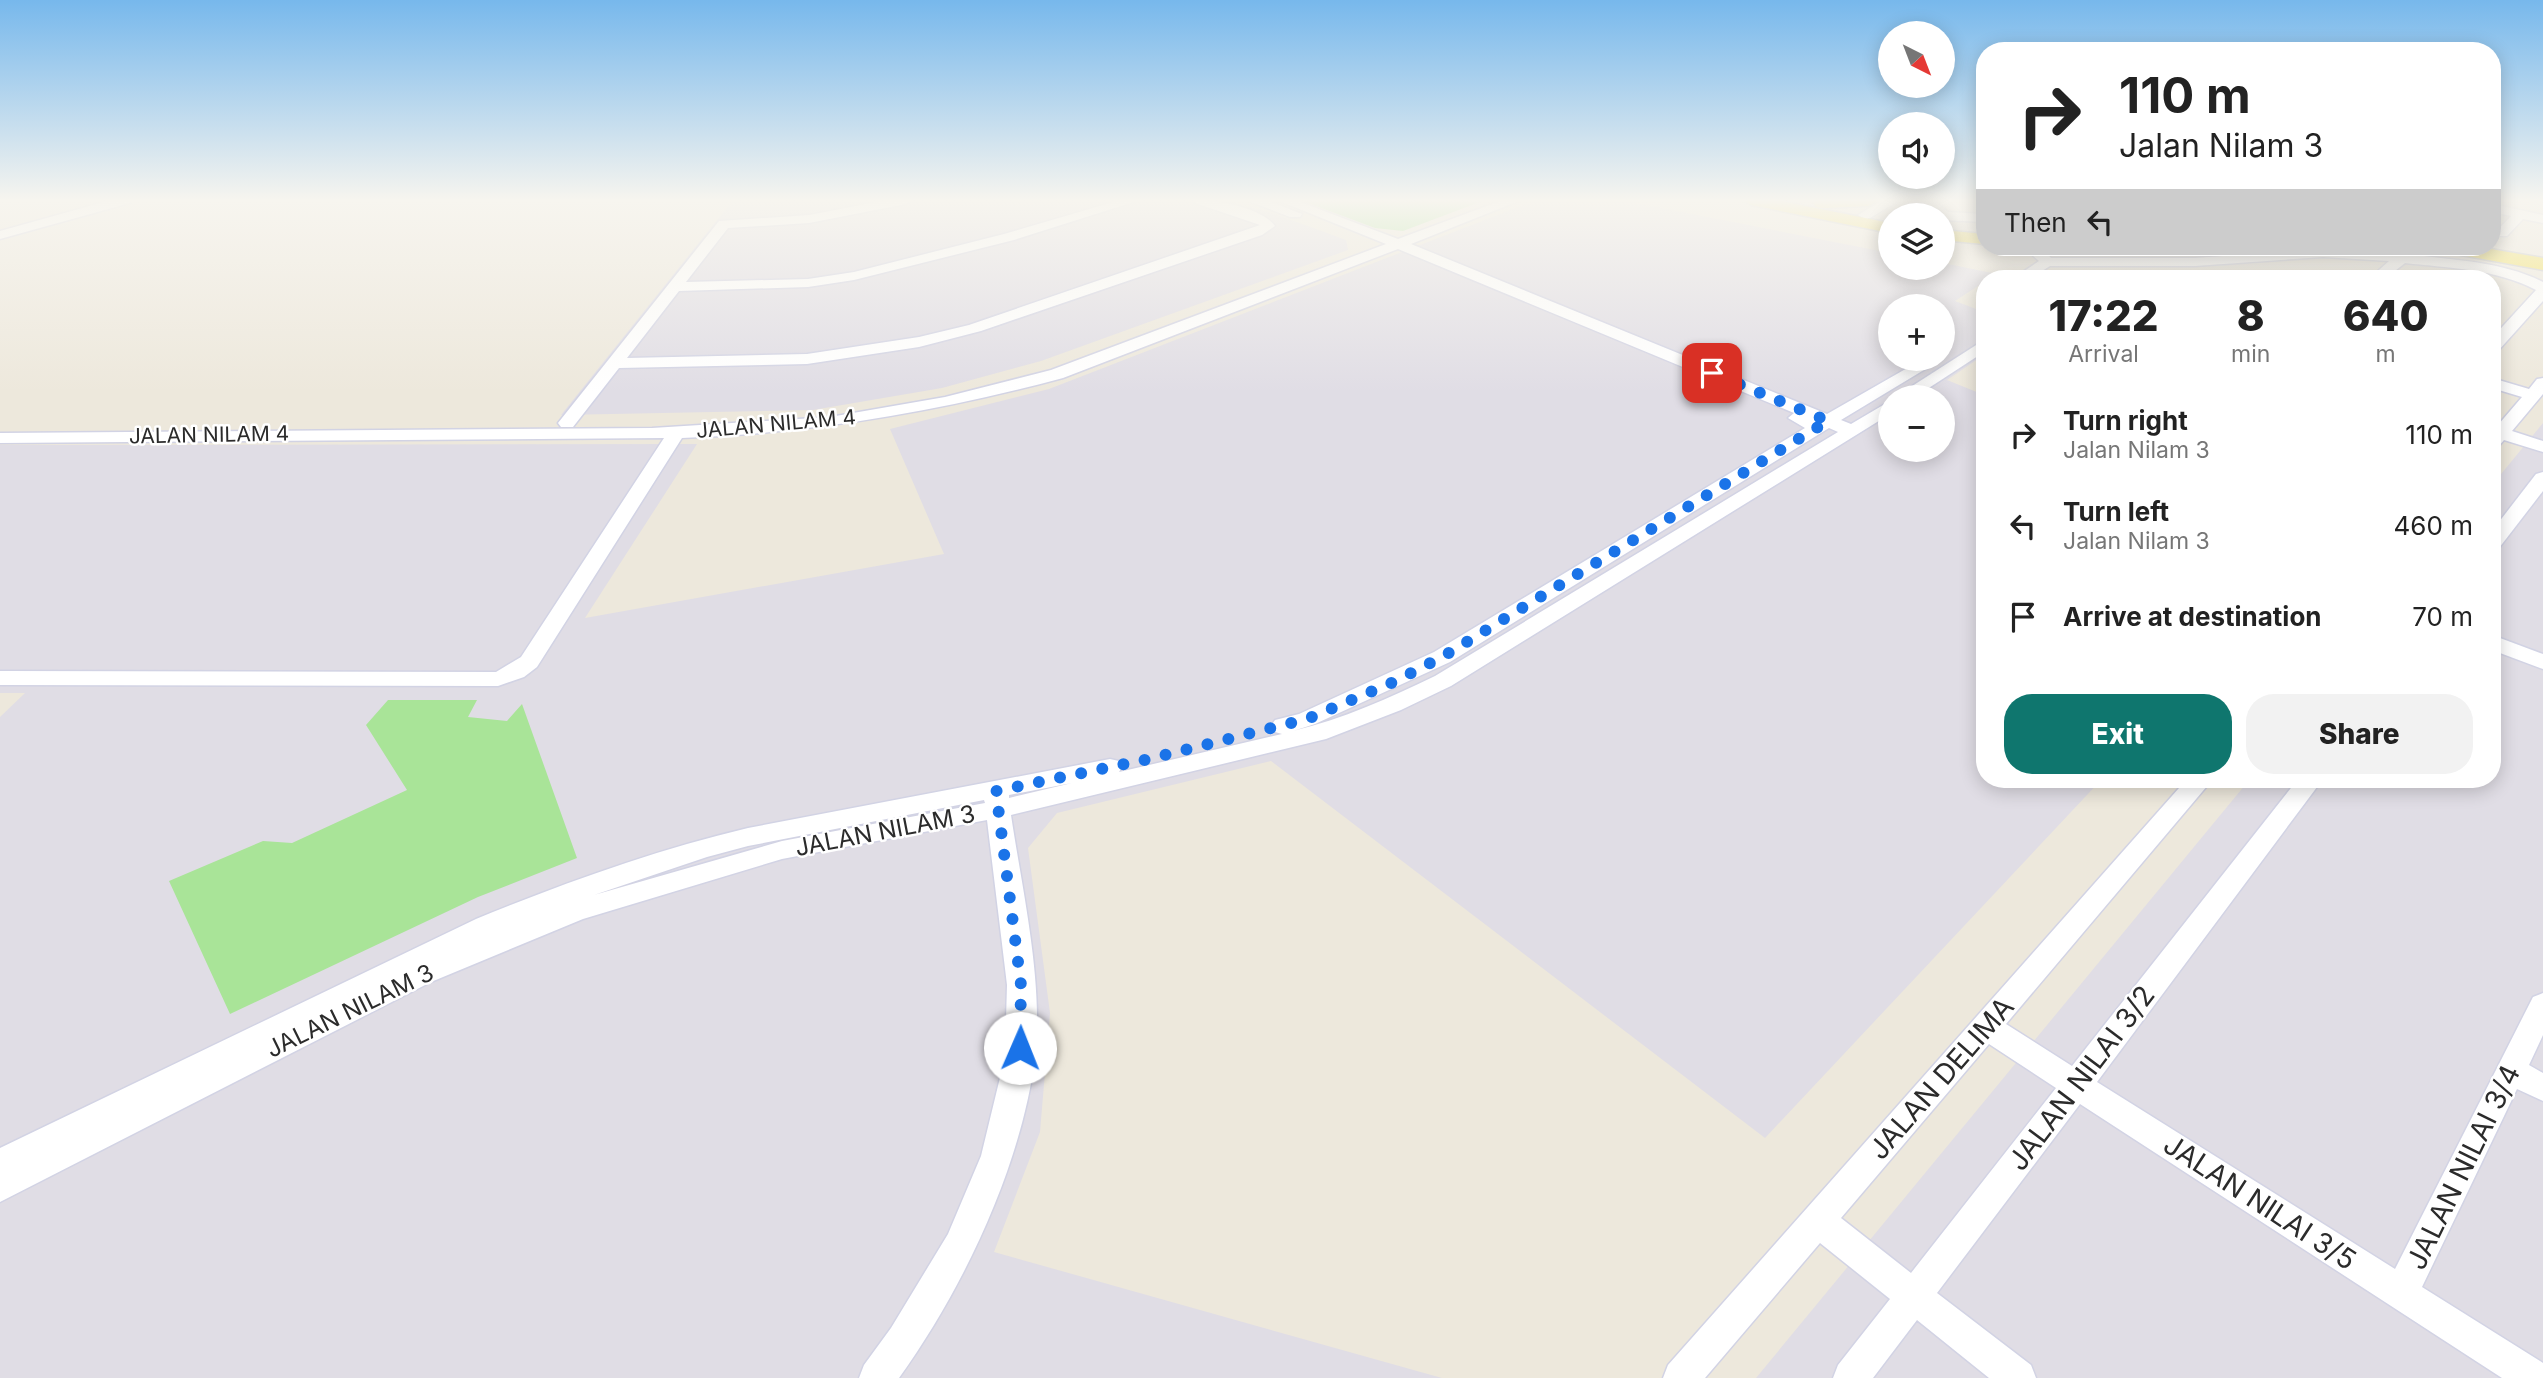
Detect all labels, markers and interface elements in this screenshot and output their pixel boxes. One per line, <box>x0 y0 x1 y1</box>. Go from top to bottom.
north arrow <box>1878 21 1955 98</box>
map controls <box>1878 21 1955 462</box>
text: 110 m <box>2119 66 2251 125</box>
icon: right <box>2004 70 2095 161</box>
button: sound <box>1878 112 1955 189</box>
text: Jalan Nilam 3 <box>2119 126 2323 165</box>
button: layers <box>1878 203 1955 280</box>
icon: left <box>2081 203 2119 241</box>
text: Then <box>2004 207 2067 238</box>
text: 17:22 <box>2048 290 2159 341</box>
text: 8 <box>2237 290 2265 341</box>
text: 640 <box>2343 290 2429 341</box>
button: + <box>1878 294 1955 371</box>
text: Arrival <box>2068 340 2139 368</box>
text: min <box>2231 340 2270 368</box>
text: m <box>2376 340 2396 368</box>
pin <box>1682 343 1742 403</box>
icon: arrive <box>1693 354 1731 392</box>
button: − <box>1878 385 1955 462</box>
street label: JALAN NILAM 4 <box>695 404 857 443</box>
text: Turn right <box>2063 405 2188 436</box>
icon: right <box>2004 416 2042 454</box>
text: 110 m <box>2405 419 2473 450</box>
street label: JALAN NILAM 4 <box>129 421 289 448</box>
text: Jalan Nilam 3 <box>2063 436 2210 464</box>
text: Turn left <box>2063 496 2169 527</box>
icon: left <box>2004 507 2042 545</box>
text: 460 m <box>2394 510 2473 541</box>
text: Jalan Nilam 3 <box>2063 527 2210 555</box>
icon: arrive <box>2004 598 2042 636</box>
text: Arrive at destination <box>2063 601 2322 632</box>
text: 70 m <box>2412 601 2473 632</box>
button: Exit <box>2004 694 2232 774</box>
button: Share <box>2246 694 2473 774</box>
street label: JALAN NILAM 3 <box>792 799 977 862</box>
street label: JALAN NILAM 3 <box>261 957 438 1064</box>
street label: JALAN NILAI 3/2 <box>2000 979 2162 1177</box>
street label: JALAN DELIMA <box>1861 990 2021 1166</box>
position arrow <box>983 1011 1057 1085</box>
street label: JALAN NILAI 3/4 <box>2399 1059 2527 1275</box>
street label: JALAN NILAI 3/5 <box>2157 1127 2363 1277</box>

